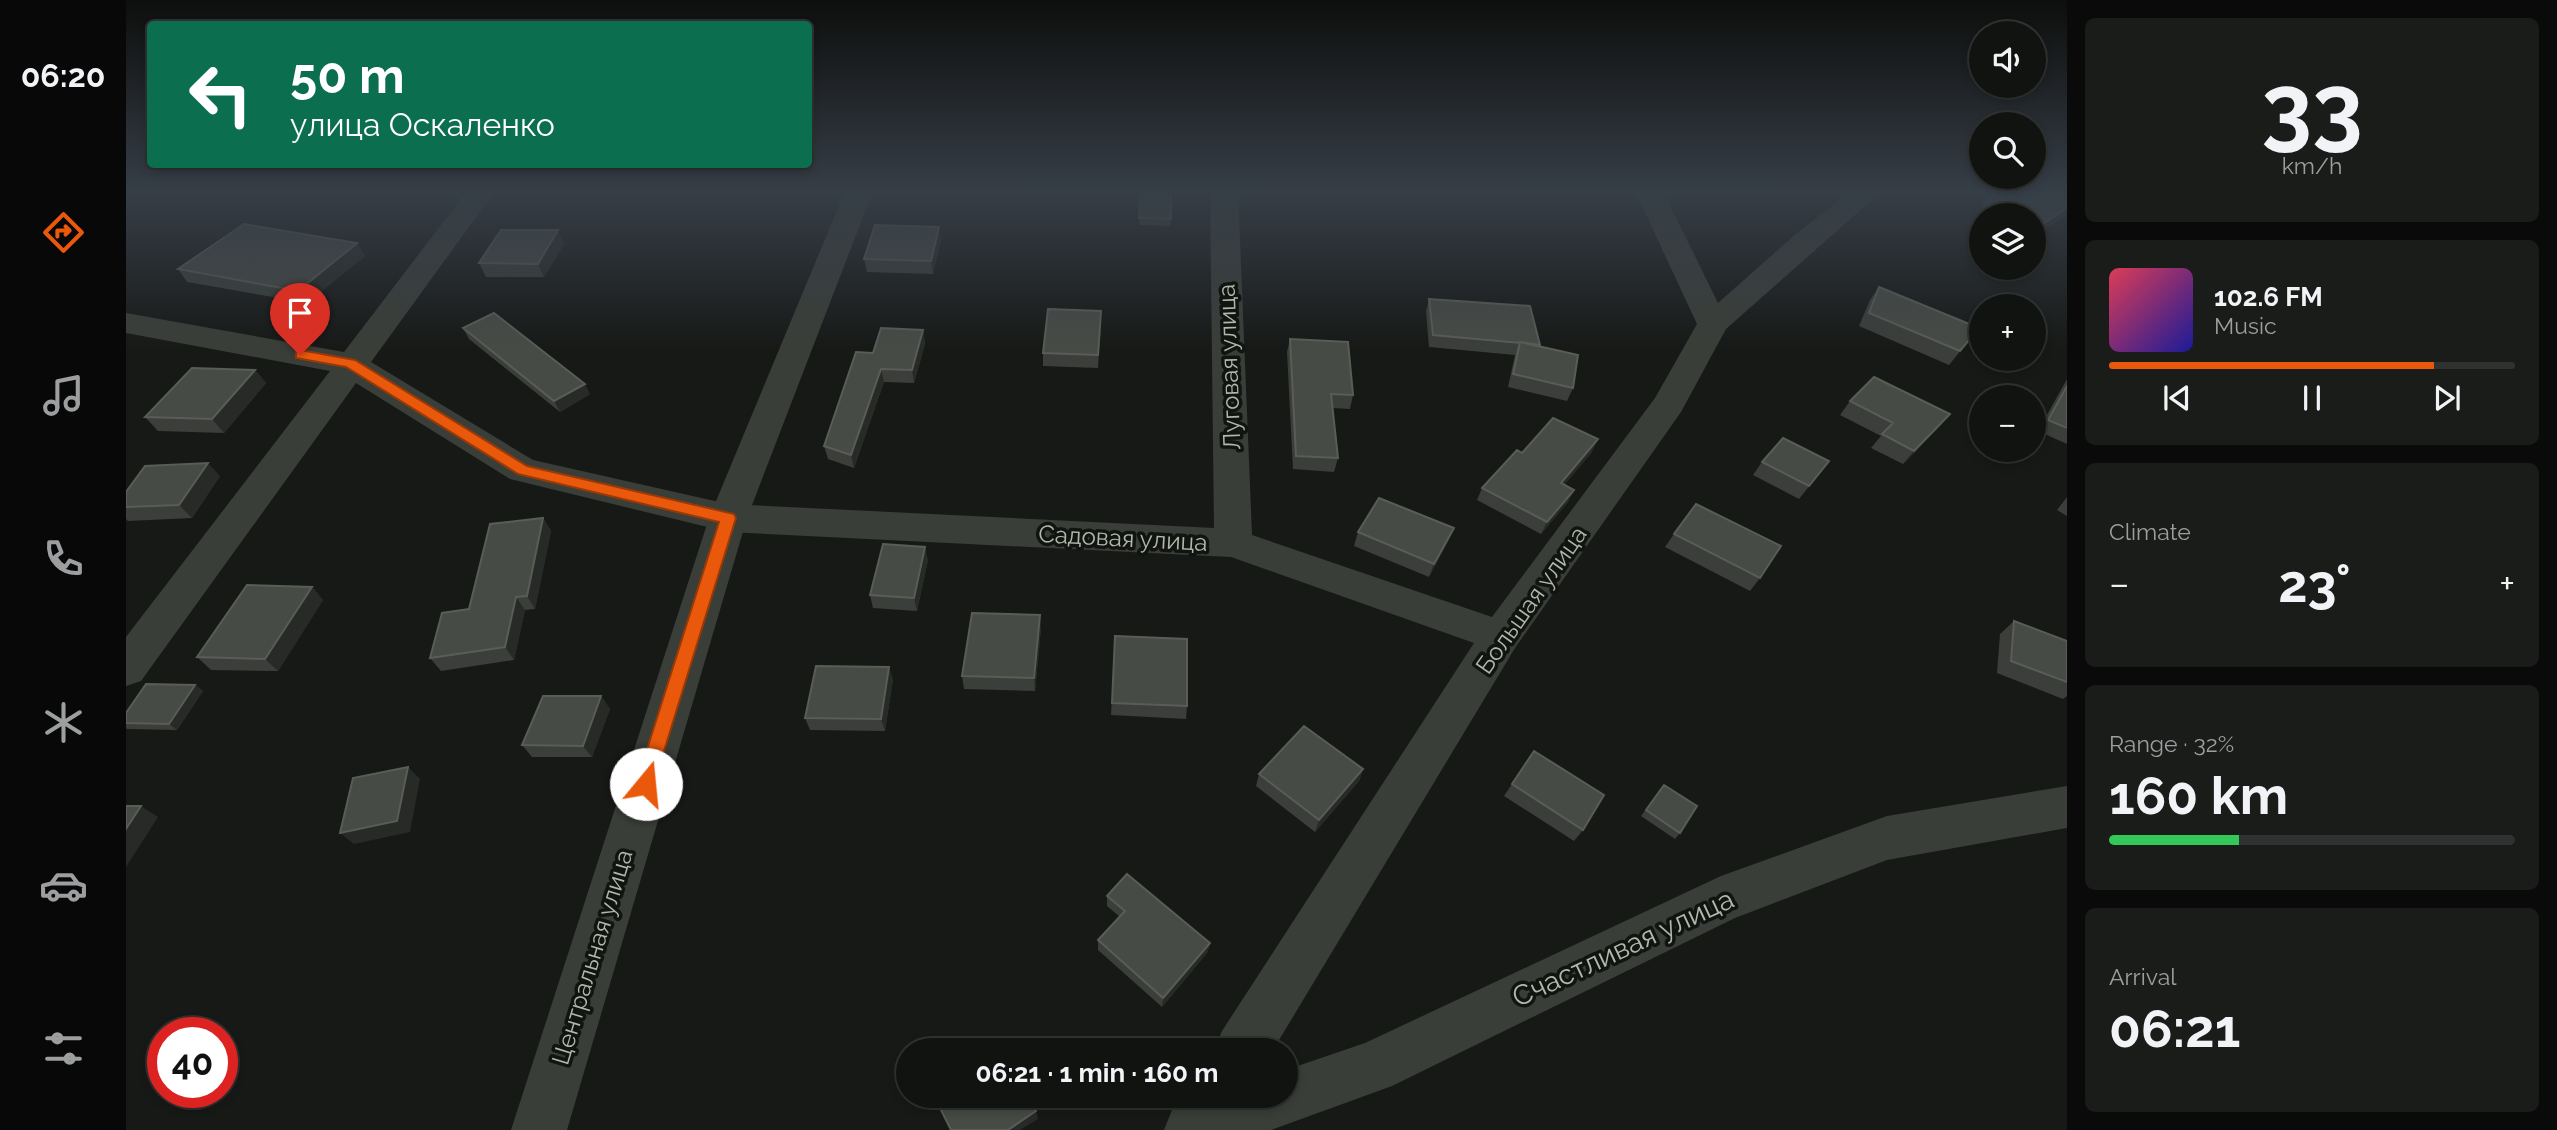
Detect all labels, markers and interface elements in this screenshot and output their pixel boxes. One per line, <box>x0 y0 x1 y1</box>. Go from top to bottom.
map controls <box>1969 21 2046 462</box>
button: sound <box>1969 21 2046 98</box>
text: 50 m <box>290 47 405 104</box>
icon: left <box>175 49 266 140</box>
text: 33 <box>2261 53 2363 160</box>
text: 06:20 <box>21 57 105 94</box>
text: улица Оскаленко <box>290 106 555 143</box>
button: search <box>1969 112 2046 189</box>
text: km/h <box>2282 152 2342 179</box>
button: layers <box>1969 203 2046 280</box>
icon: directions <box>39 208 88 257</box>
text: 102.6 FM <box>2214 282 2323 312</box>
pin <box>270 283 330 355</box>
street label: Луговая улица <box>1212 283 1246 451</box>
icon: arrive <box>281 294 319 332</box>
button: + <box>1969 294 2046 371</box>
text: Music <box>2214 312 2277 339</box>
icon: music <box>39 371 88 420</box>
icon: previous <box>2158 379 2196 417</box>
icon: pause <box>2293 379 2331 417</box>
icon: next <box>2428 379 2466 417</box>
button: − <box>1969 385 2046 462</box>
text: Climate <box>2109 518 2191 545</box>
street label: Садовая улица <box>1038 519 1208 557</box>
street label: Большая улица <box>1469 521 1593 679</box>
icon: phone <box>39 534 88 583</box>
text: 23° <box>2278 553 2351 614</box>
text: − <box>2109 561 2129 606</box>
text: + <box>2499 561 2515 606</box>
icon: climate <box>39 698 88 747</box>
text: Range · 32% <box>2109 730 2234 757</box>
position arrow <box>609 747 683 821</box>
text: 160 km <box>2109 765 2288 826</box>
street label: Центральная улица <box>545 846 639 1068</box>
icon: car <box>39 861 88 910</box>
street label: Счастливая улица <box>1507 882 1739 1014</box>
text: Arrival <box>2109 963 2176 990</box>
text: 06:21 <box>2109 998 2240 1059</box>
speed limit sign: 40 <box>147 1017 238 1108</box>
icon: filters <box>39 1024 88 1073</box>
text: 06:21 · 1 min · 160 m <box>976 1058 1219 1088</box>

